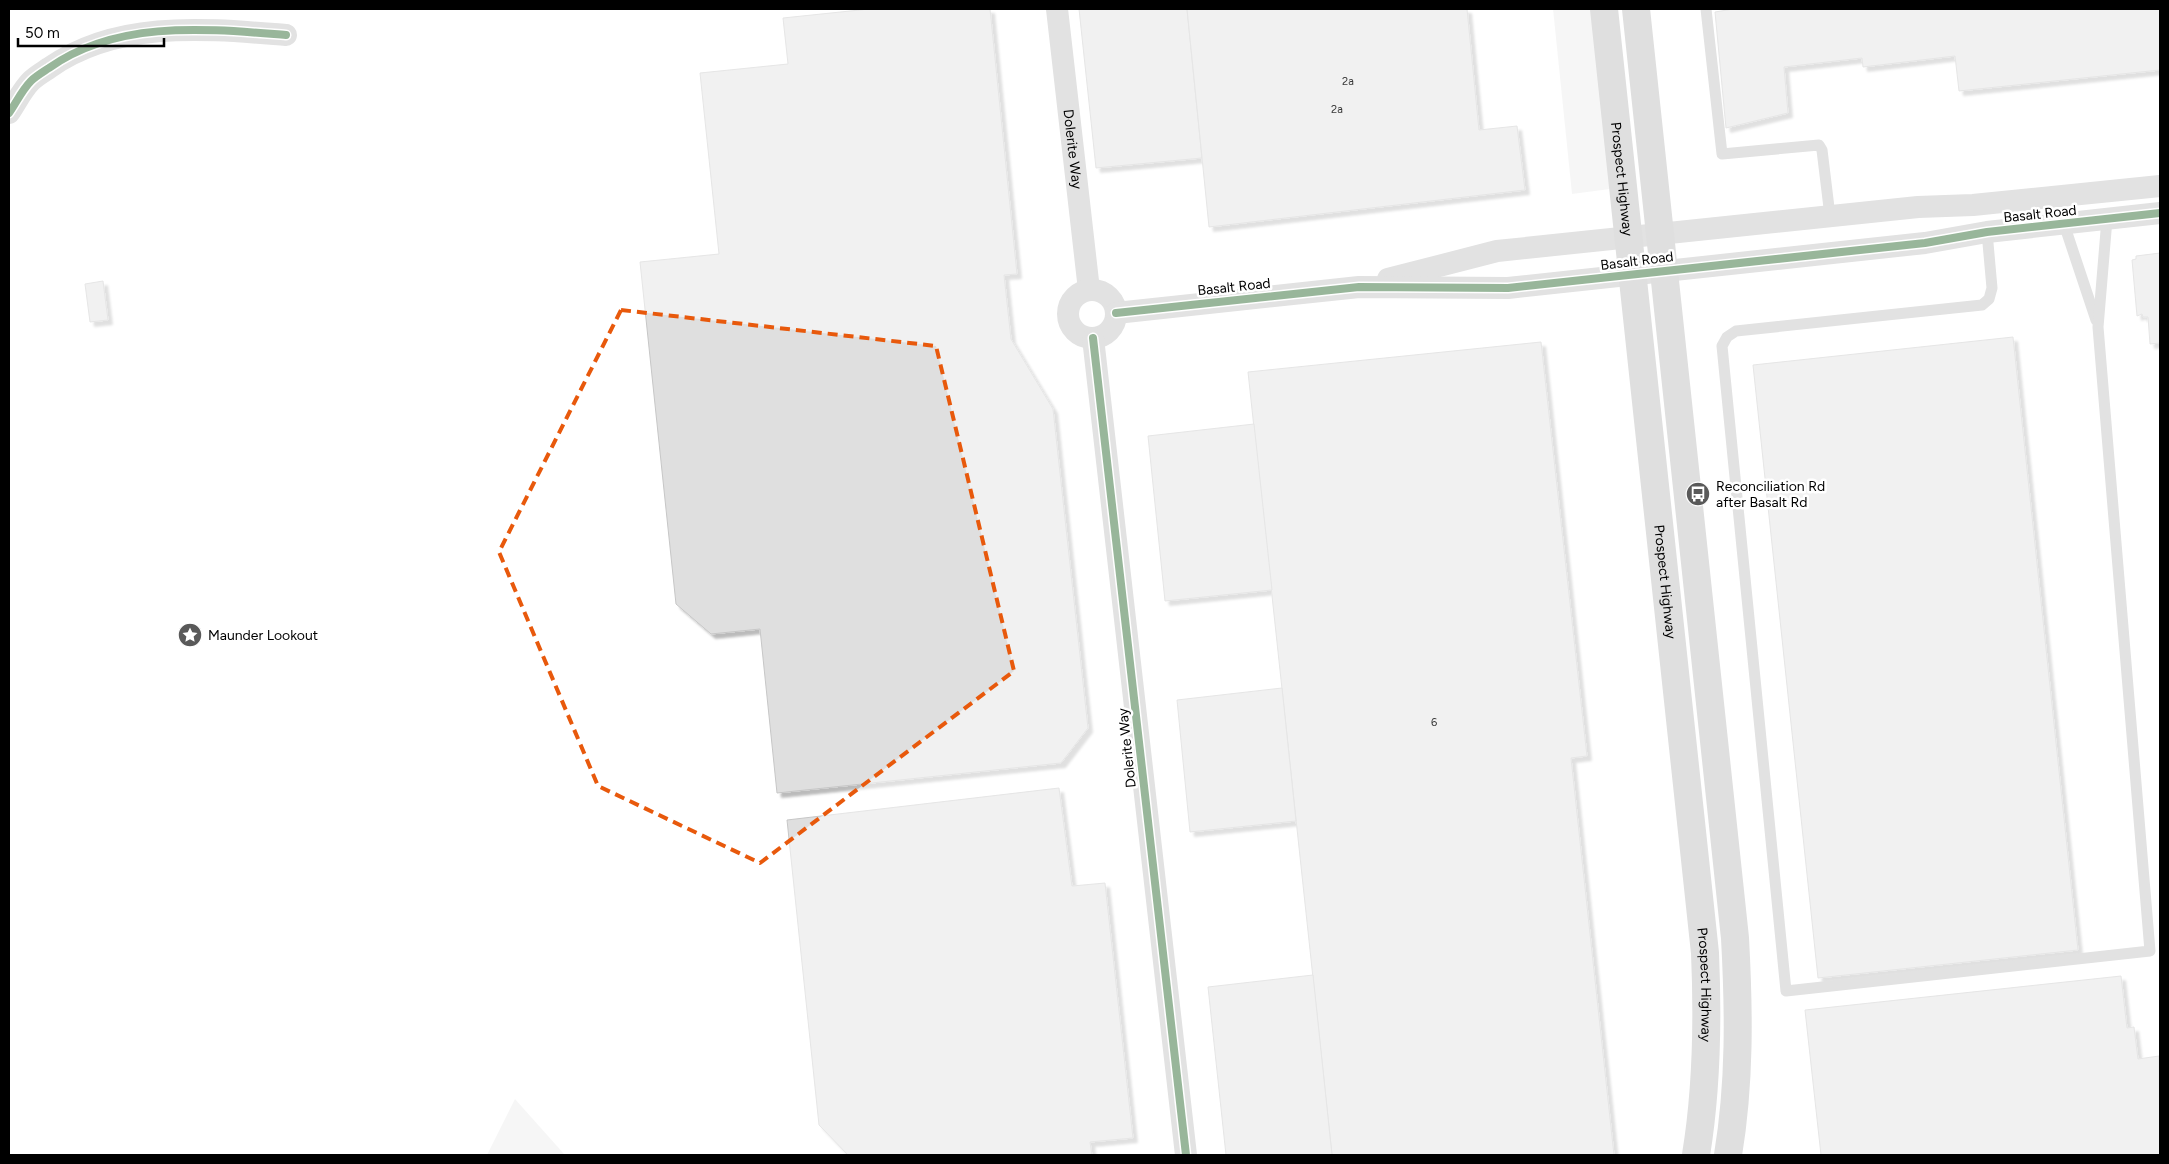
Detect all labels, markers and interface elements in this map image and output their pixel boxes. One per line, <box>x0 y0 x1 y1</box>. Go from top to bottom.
scale bar <box>18 15 164 47</box>
text: 50 m <box>25 24 60 42</box>
house number: 2a <box>1342 75 1354 88</box>
house number: 2a <box>1331 103 1343 116</box>
street label: Dolerite Way <box>1060 108 1086 191</box>
street label: Prospect Highway <box>1608 121 1637 238</box>
street label: Basalt Road <box>2003 202 2077 226</box>
street label: Basalt Road <box>1600 248 1674 274</box>
street label: Basalt Road <box>1197 275 1271 299</box>
place label: Reconciliation Rd after Basalt Rd <box>1716 478 1825 511</box>
bus stop icon: Reconciliation Rd after Basalt Rd <box>1685 481 1711 507</box>
street label: Prospect Highway <box>1651 524 1680 640</box>
place icon: Maunder Lookout <box>177 622 203 648</box>
place label: Maunder Lookout <box>208 627 318 644</box>
street label: Dolerite Way <box>1114 707 1140 789</box>
house number: 6 <box>1431 716 1437 729</box>
street label: Prospect Highway <box>1694 927 1715 1043</box>

